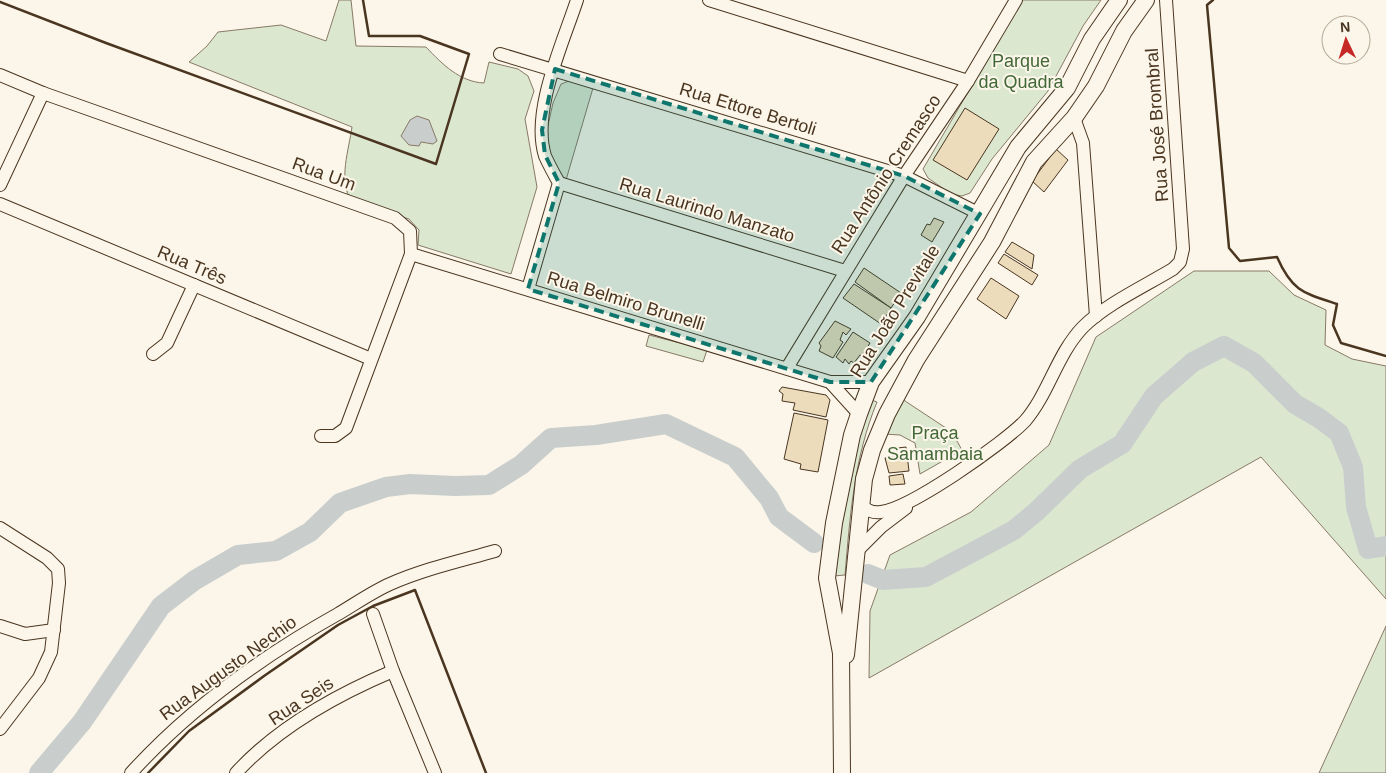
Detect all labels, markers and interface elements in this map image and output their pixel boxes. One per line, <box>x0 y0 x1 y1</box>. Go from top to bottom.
north arrow <box>1321 15 1371 65</box>
text: N <box>1339 19 1351 35</box>
street label: Rua José Brombral <box>1142 47 1172 203</box>
park label: Parque da Quadra <box>978 51 1065 92</box>
street label: Rua Ettore Bertoli <box>677 79 819 139</box>
street label: Rua Antônio Cremasco <box>827 91 945 257</box>
street label: Rua Um <box>290 153 358 195</box>
street label: Rua Laurindo Manzato <box>617 174 797 246</box>
street label: Rua João Previtale <box>846 241 944 381</box>
street label: Rua Três <box>154 242 230 288</box>
street label: Rua Belmiro Brunelli <box>545 267 707 335</box>
park label: Praça Samambaia <box>887 423 984 464</box>
street label: Rua Augusto Nechio <box>156 612 300 724</box>
street label: Rua Seis <box>265 673 337 729</box>

